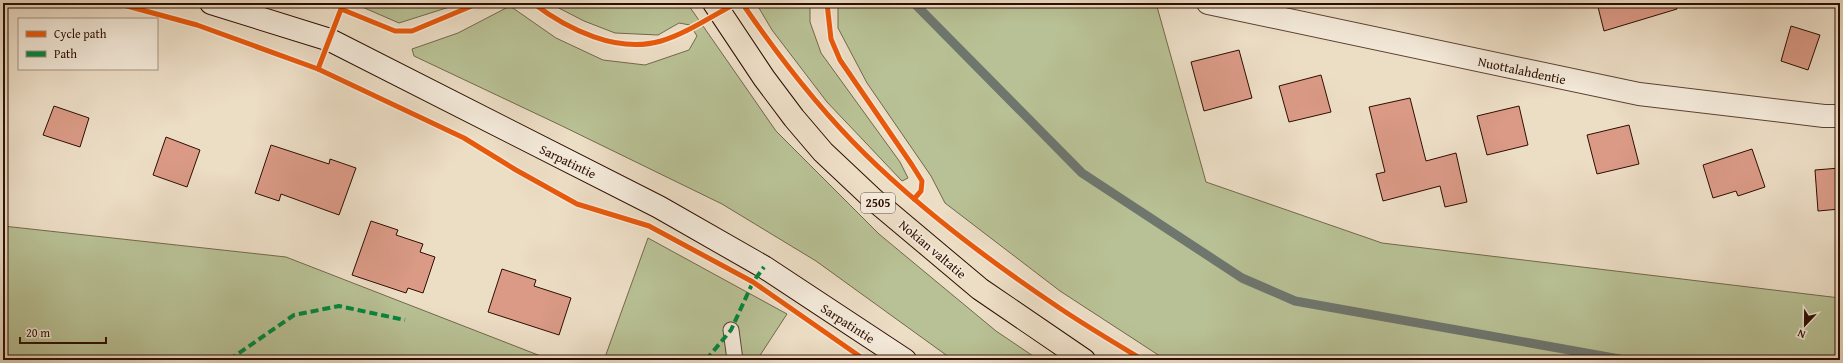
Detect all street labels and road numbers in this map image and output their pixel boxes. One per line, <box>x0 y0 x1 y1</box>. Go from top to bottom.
street label: Nuottalahdentie <box>1476 52 1568 89</box>
street label: Sarpatintie <box>536 140 599 183</box>
road number: 2505 <box>861 193 895 213</box>
street label: Nokian valtatie <box>895 216 970 283</box>
street label: Sarpatintie <box>817 299 878 348</box>

